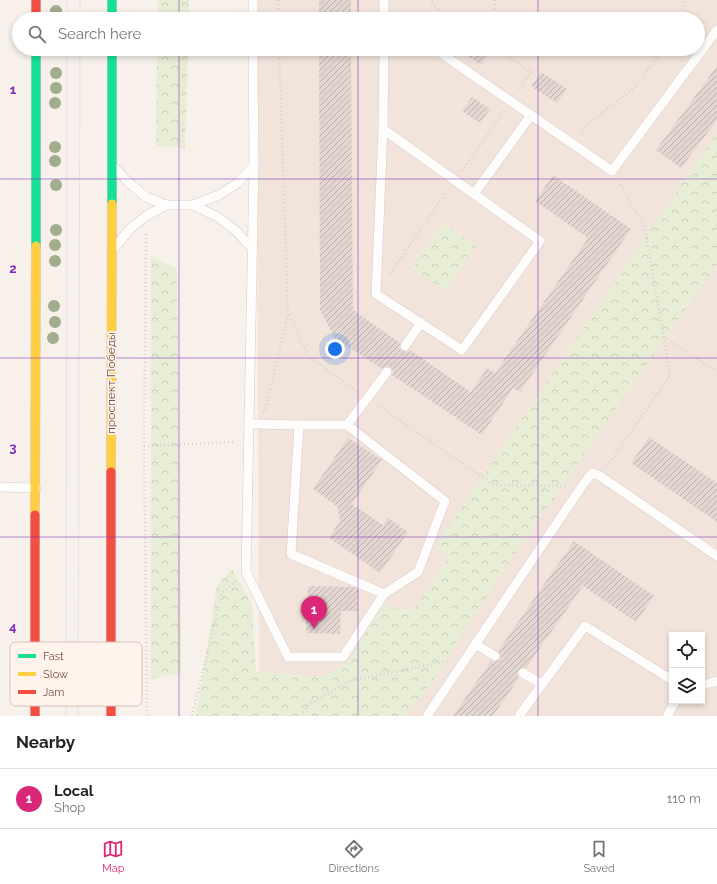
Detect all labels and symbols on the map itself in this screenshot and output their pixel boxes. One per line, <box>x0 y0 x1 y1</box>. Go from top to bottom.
text: 1 <box>10 82 17 97</box>
text: 2 <box>9 261 17 276</box>
street label: проспект Победы <box>104 332 118 434</box>
your location <box>325 339 345 359</box>
text: 3 <box>9 440 17 455</box>
pin: 1 <box>301 596 327 629</box>
text: 4 <box>9 619 17 634</box>
legend <box>10 642 142 706</box>
text: Fast <box>43 650 64 663</box>
text: Slow <box>43 668 68 681</box>
text: Jam <box>43 686 64 699</box>

